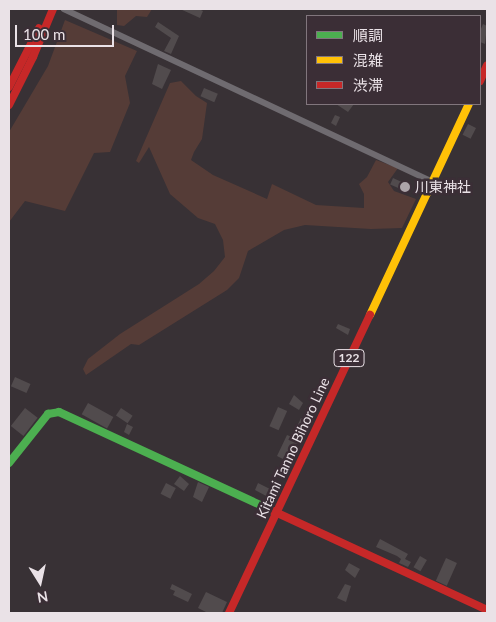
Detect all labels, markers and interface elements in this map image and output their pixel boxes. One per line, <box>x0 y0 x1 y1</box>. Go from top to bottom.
scale bar <box>18 15 116 47</box>
legend <box>306 15 481 105</box>
text: 100 m <box>23 25 65 43</box>
text: 順調 <box>353 26 383 44</box>
text: 混雑 <box>353 51 383 69</box>
text: 渋滞 <box>353 76 383 94</box>
place label: 川東神社 <box>415 179 471 195</box>
marker: 川東神社 <box>399 181 411 193</box>
road number: 122 <box>333 348 365 368</box>
street label: Kitami Tanno Bihoro Line <box>253 375 333 521</box>
north arrow <box>15 557 65 607</box>
text: N <box>36 588 49 607</box>

